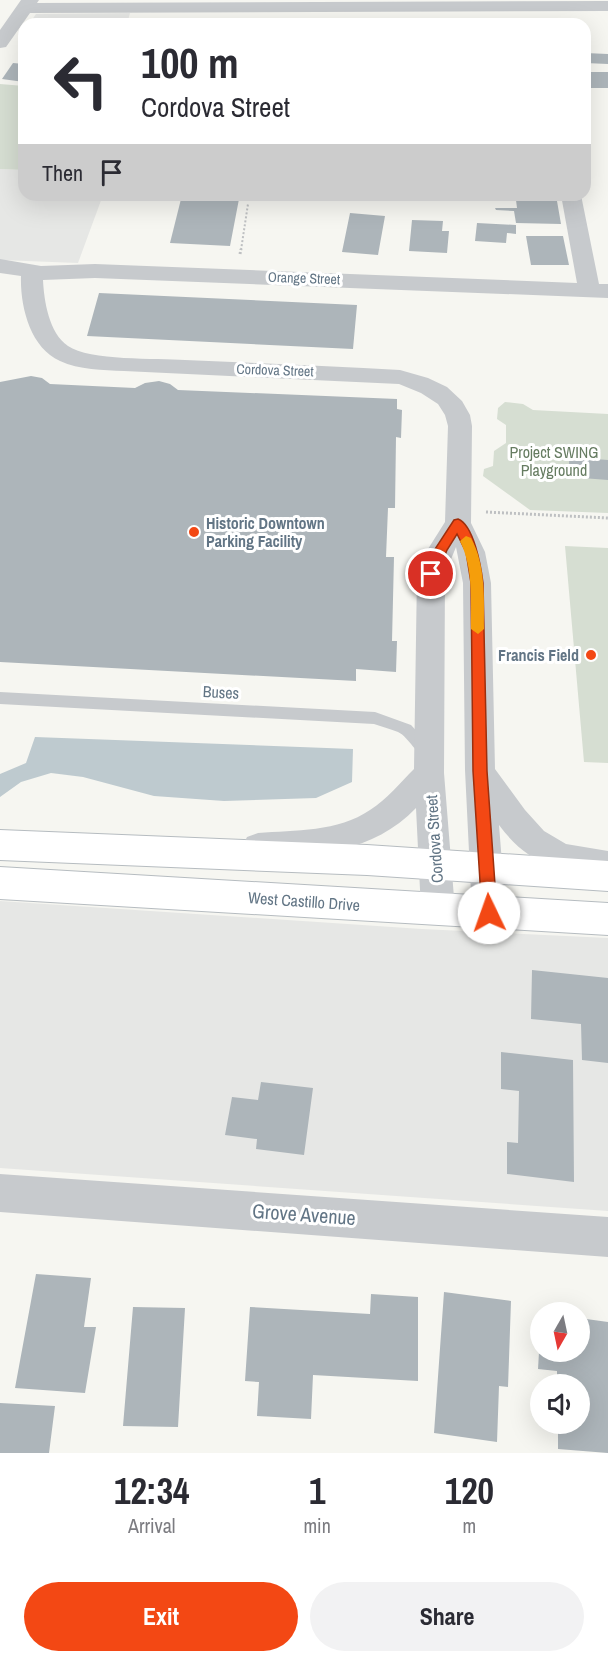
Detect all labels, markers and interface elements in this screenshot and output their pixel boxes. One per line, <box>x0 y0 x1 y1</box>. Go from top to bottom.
text: 100 m <box>141 35 239 91</box>
icon: left <box>42 42 120 120</box>
text: Cordova Street <box>141 89 290 125</box>
icon: arrive <box>95 156 128 189</box>
text: Then <box>42 158 83 188</box>
street label: Orange Street <box>268 268 340 288</box>
street label: Cordova Street <box>236 360 314 380</box>
park label: Project SWING Playground <box>510 441 598 481</box>
place label: Historic Downtown Parking Facility <box>206 512 325 552</box>
marker: Historic Downtown Parking Facility <box>187 525 201 539</box>
pin <box>405 548 456 599</box>
icon: arrive <box>414 557 447 590</box>
place label: Francis Field <box>498 644 579 666</box>
marker: Francis Field <box>584 648 598 662</box>
street label: Buses <box>202 680 240 704</box>
street label: Cordova Street <box>420 794 448 884</box>
position arrow <box>457 881 521 945</box>
street label: West Castillo Drive <box>247 886 361 916</box>
street label: Grove Avenue <box>251 1197 357 1231</box>
north arrow <box>530 1302 590 1362</box>
map controls <box>530 1302 590 1434</box>
button: sound <box>530 1374 590 1434</box>
text: 12:34 <box>114 1467 189 1515</box>
text: 1 <box>309 1467 325 1515</box>
text: 120 <box>445 1467 494 1515</box>
text: Arrival <box>128 1512 175 1539</box>
text: min <box>303 1512 331 1539</box>
text: m <box>463 1512 476 1539</box>
button: Exit <box>24 1582 298 1651</box>
button: Share <box>310 1582 584 1651</box>

